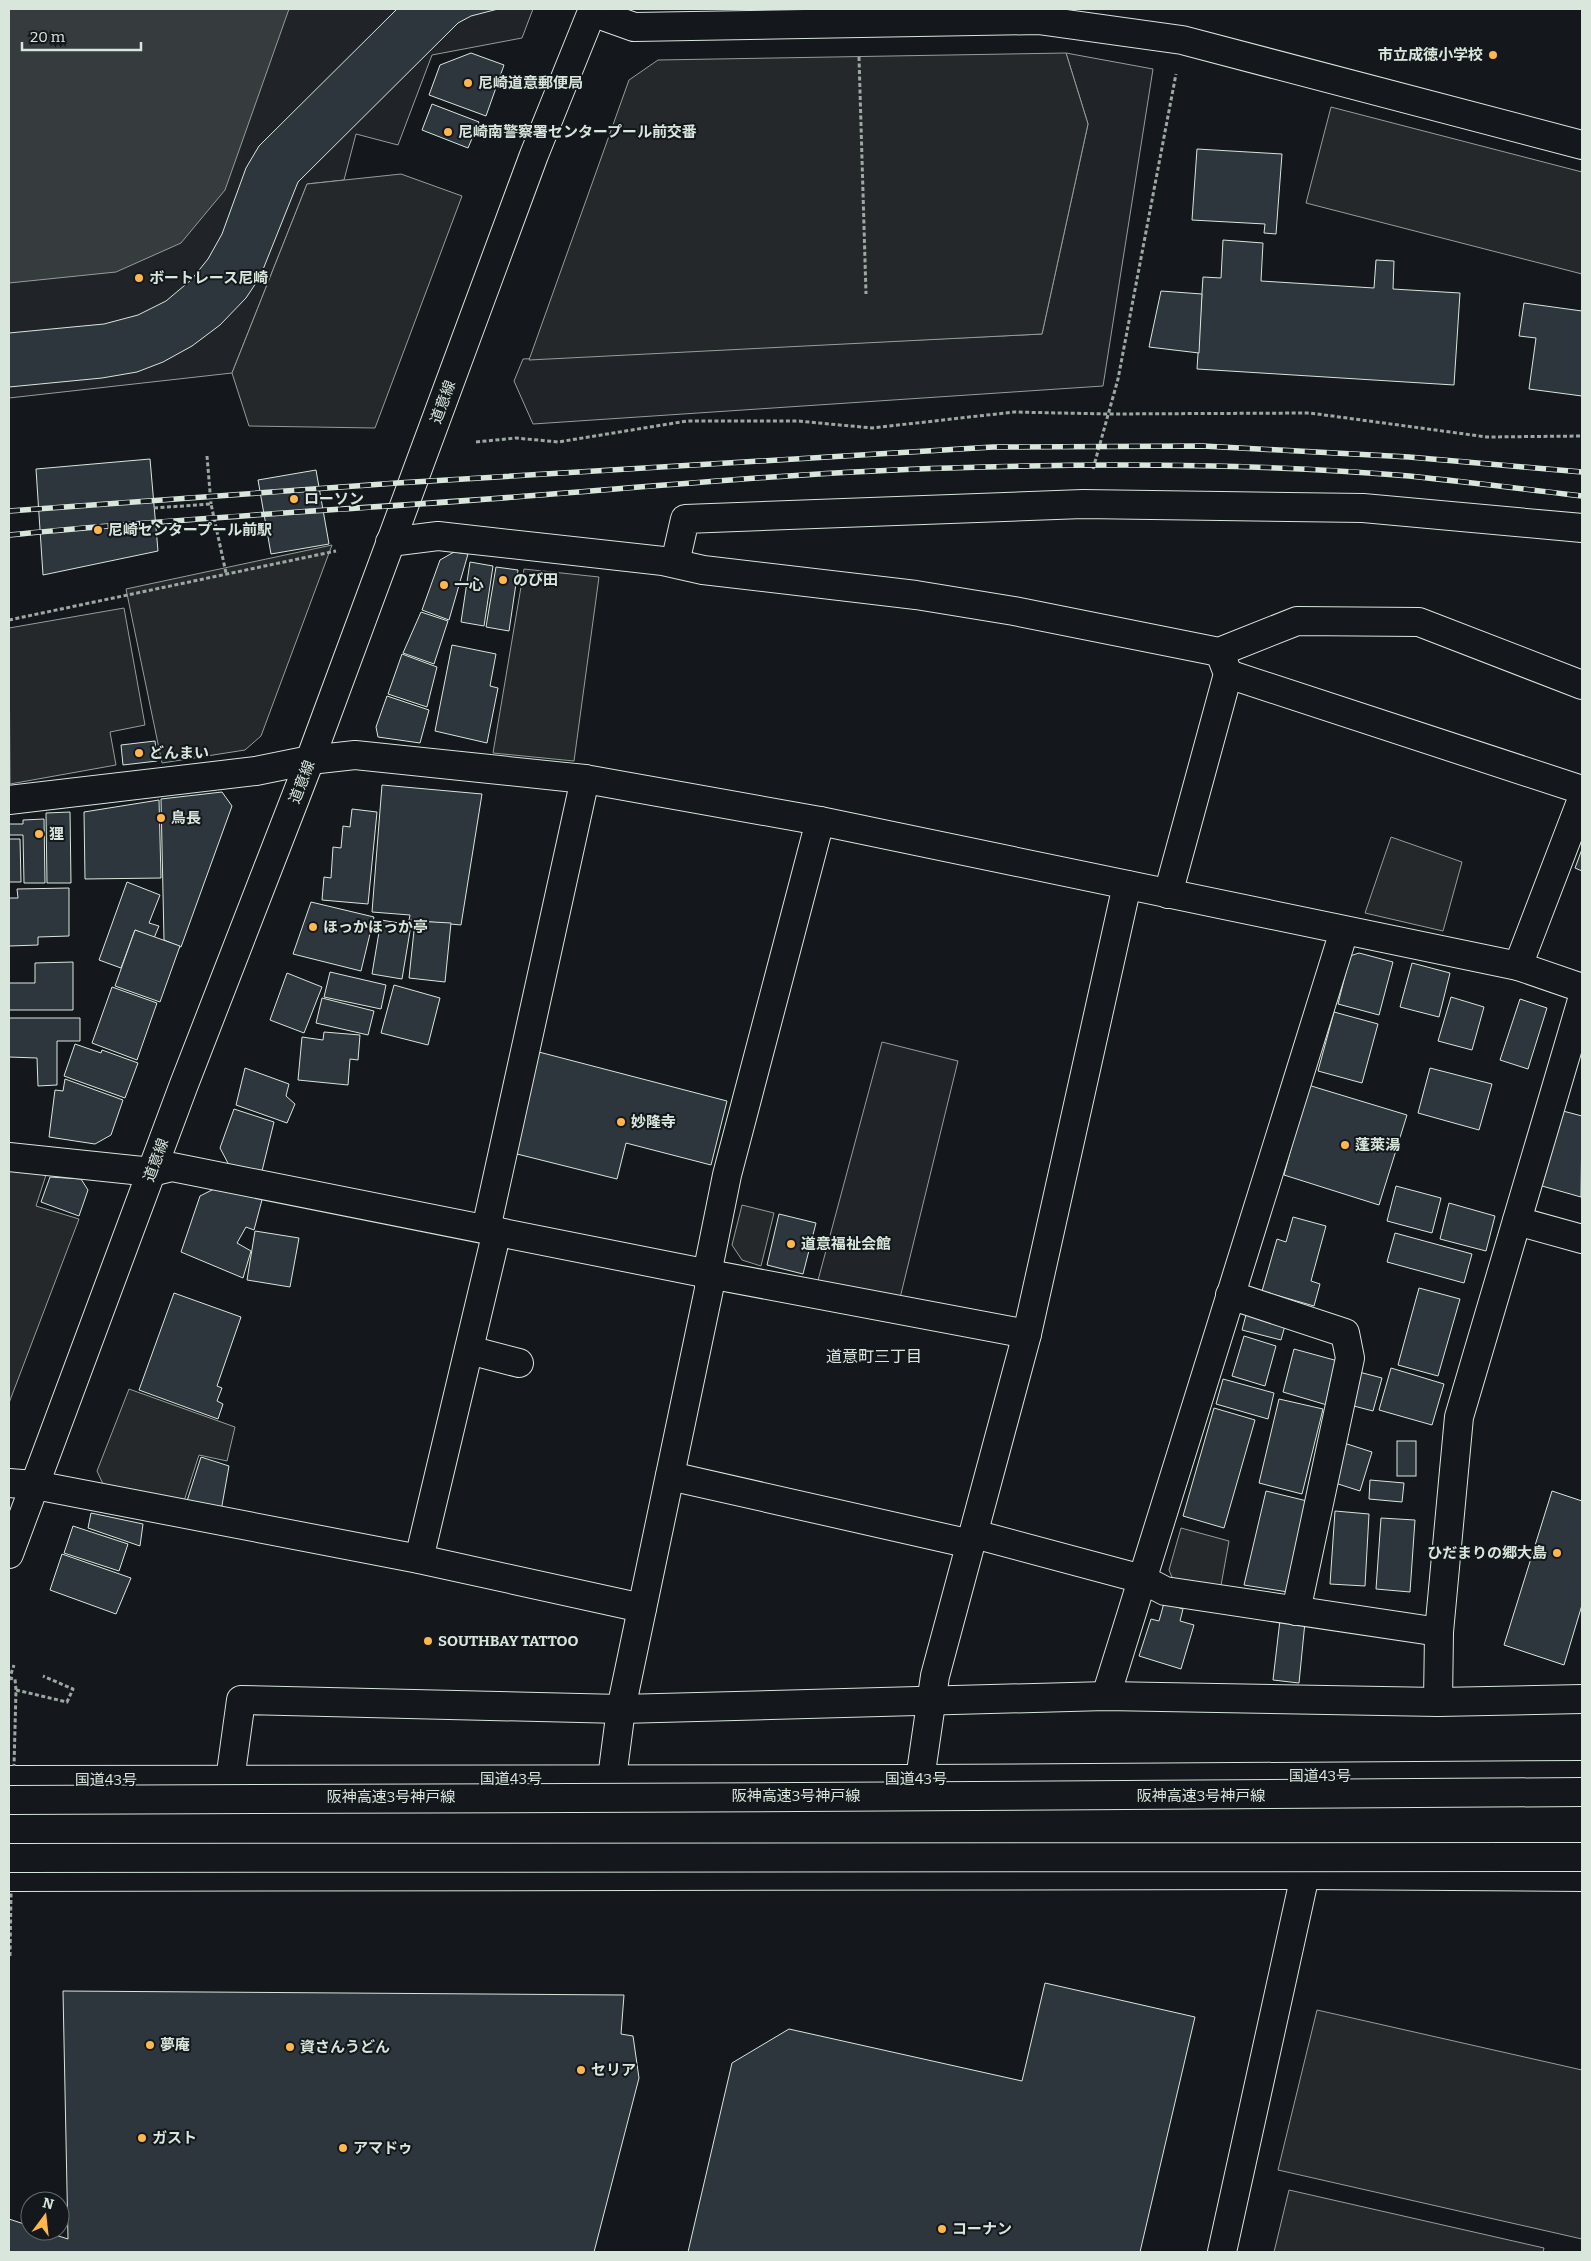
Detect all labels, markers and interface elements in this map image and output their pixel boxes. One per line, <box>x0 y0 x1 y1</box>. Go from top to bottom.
scale bar <box>22 20 141 52</box>
text: 20 m <box>30 28 66 46</box>
place label: 市立成徳小学校 <box>1378 46 1483 64</box>
marker: 市立成徳小学校 <box>1487 49 1499 61</box>
place label: 尼崎道意郵便局 <box>478 74 583 92</box>
marker: 尼崎道意郵便局 <box>462 77 474 89</box>
place label: 尼崎南警察署センタープール前交番 <box>458 123 697 141</box>
marker: 尼崎南警察署センタープール前交番 <box>442 126 454 138</box>
place label: ボートレース尼崎 <box>149 269 268 287</box>
marker: ボートレース尼崎 <box>133 272 145 284</box>
street label: 道意線 <box>427 378 459 426</box>
place label: ローソン <box>304 490 364 508</box>
marker: ローソン <box>288 493 300 505</box>
place label: 尼崎センタープール前駅 <box>108 521 272 539</box>
marker: 尼崎センタープール前駅 <box>92 524 104 536</box>
place label: のび田 <box>513 571 558 589</box>
marker: のび田 <box>497 574 509 586</box>
place label: 一心 <box>454 576 484 594</box>
marker: 一心 <box>438 579 450 591</box>
place label: どんまい <box>149 744 209 762</box>
marker: どんまい <box>133 747 145 759</box>
street label: 道意線 <box>286 758 318 806</box>
place label: 鳥長 <box>171 809 201 827</box>
marker: 鳥長 <box>155 812 167 824</box>
place label: 狸 <box>49 825 64 843</box>
marker: 狸 <box>33 828 45 840</box>
place label: ほっかほっか亭 <box>323 918 428 936</box>
marker: ほっかほっか亭 <box>307 921 319 933</box>
place label: 妙隆寺 <box>631 1113 676 1131</box>
marker: 妙隆寺 <box>615 1116 627 1128</box>
street label: 道意線 <box>140 1136 172 1184</box>
place label: 蓬萊湯 <box>1355 1136 1400 1154</box>
marker: 蓬萊湯 <box>1339 1139 1351 1151</box>
place label: 道意福祉会館 <box>801 1235 891 1253</box>
marker: 道意福祉会館 <box>785 1238 797 1250</box>
district label: 道意町三丁目 <box>826 1347 922 1366</box>
place label: ひだまりの郷大島 <box>1427 1544 1547 1562</box>
marker: ひだまりの郷大島 <box>1551 1547 1563 1559</box>
place label: SOUTHBAY TATTOO <box>438 1632 578 1650</box>
marker: SOUTHBAY TATTOO <box>422 1635 434 1647</box>
street label: 国道43号 <box>1289 1767 1351 1785</box>
street label: 国道43号 <box>480 1770 542 1788</box>
street label: 国道43号 <box>885 1770 947 1788</box>
street label: 国道43号 <box>75 1771 137 1789</box>
street label: 阪神高速3号神戸線 <box>732 1787 860 1805</box>
street label: 阪神高速3号神戸線 <box>1137 1787 1265 1805</box>
street label: 阪神高速3号神戸線 <box>327 1788 455 1806</box>
place label: 夢庵 <box>160 2036 190 2054</box>
place label: 資さんうどん <box>300 2038 390 2056</box>
marker: 夢庵 <box>144 2039 156 2051</box>
marker: 資さんうどん <box>284 2041 296 2053</box>
place label: セリア <box>591 2061 636 2079</box>
marker: セリア <box>575 2064 587 2076</box>
place label: ガスト <box>152 2129 197 2147</box>
marker: ガスト <box>136 2132 148 2144</box>
place label: アマドゥ <box>353 2139 413 2157</box>
marker: アマドゥ <box>337 2142 349 2154</box>
north arrow <box>20 2191 70 2241</box>
text: N <box>41 2194 56 2214</box>
place label: コーナン <box>952 2220 1012 2238</box>
marker: コーナン <box>936 2223 948 2235</box>

